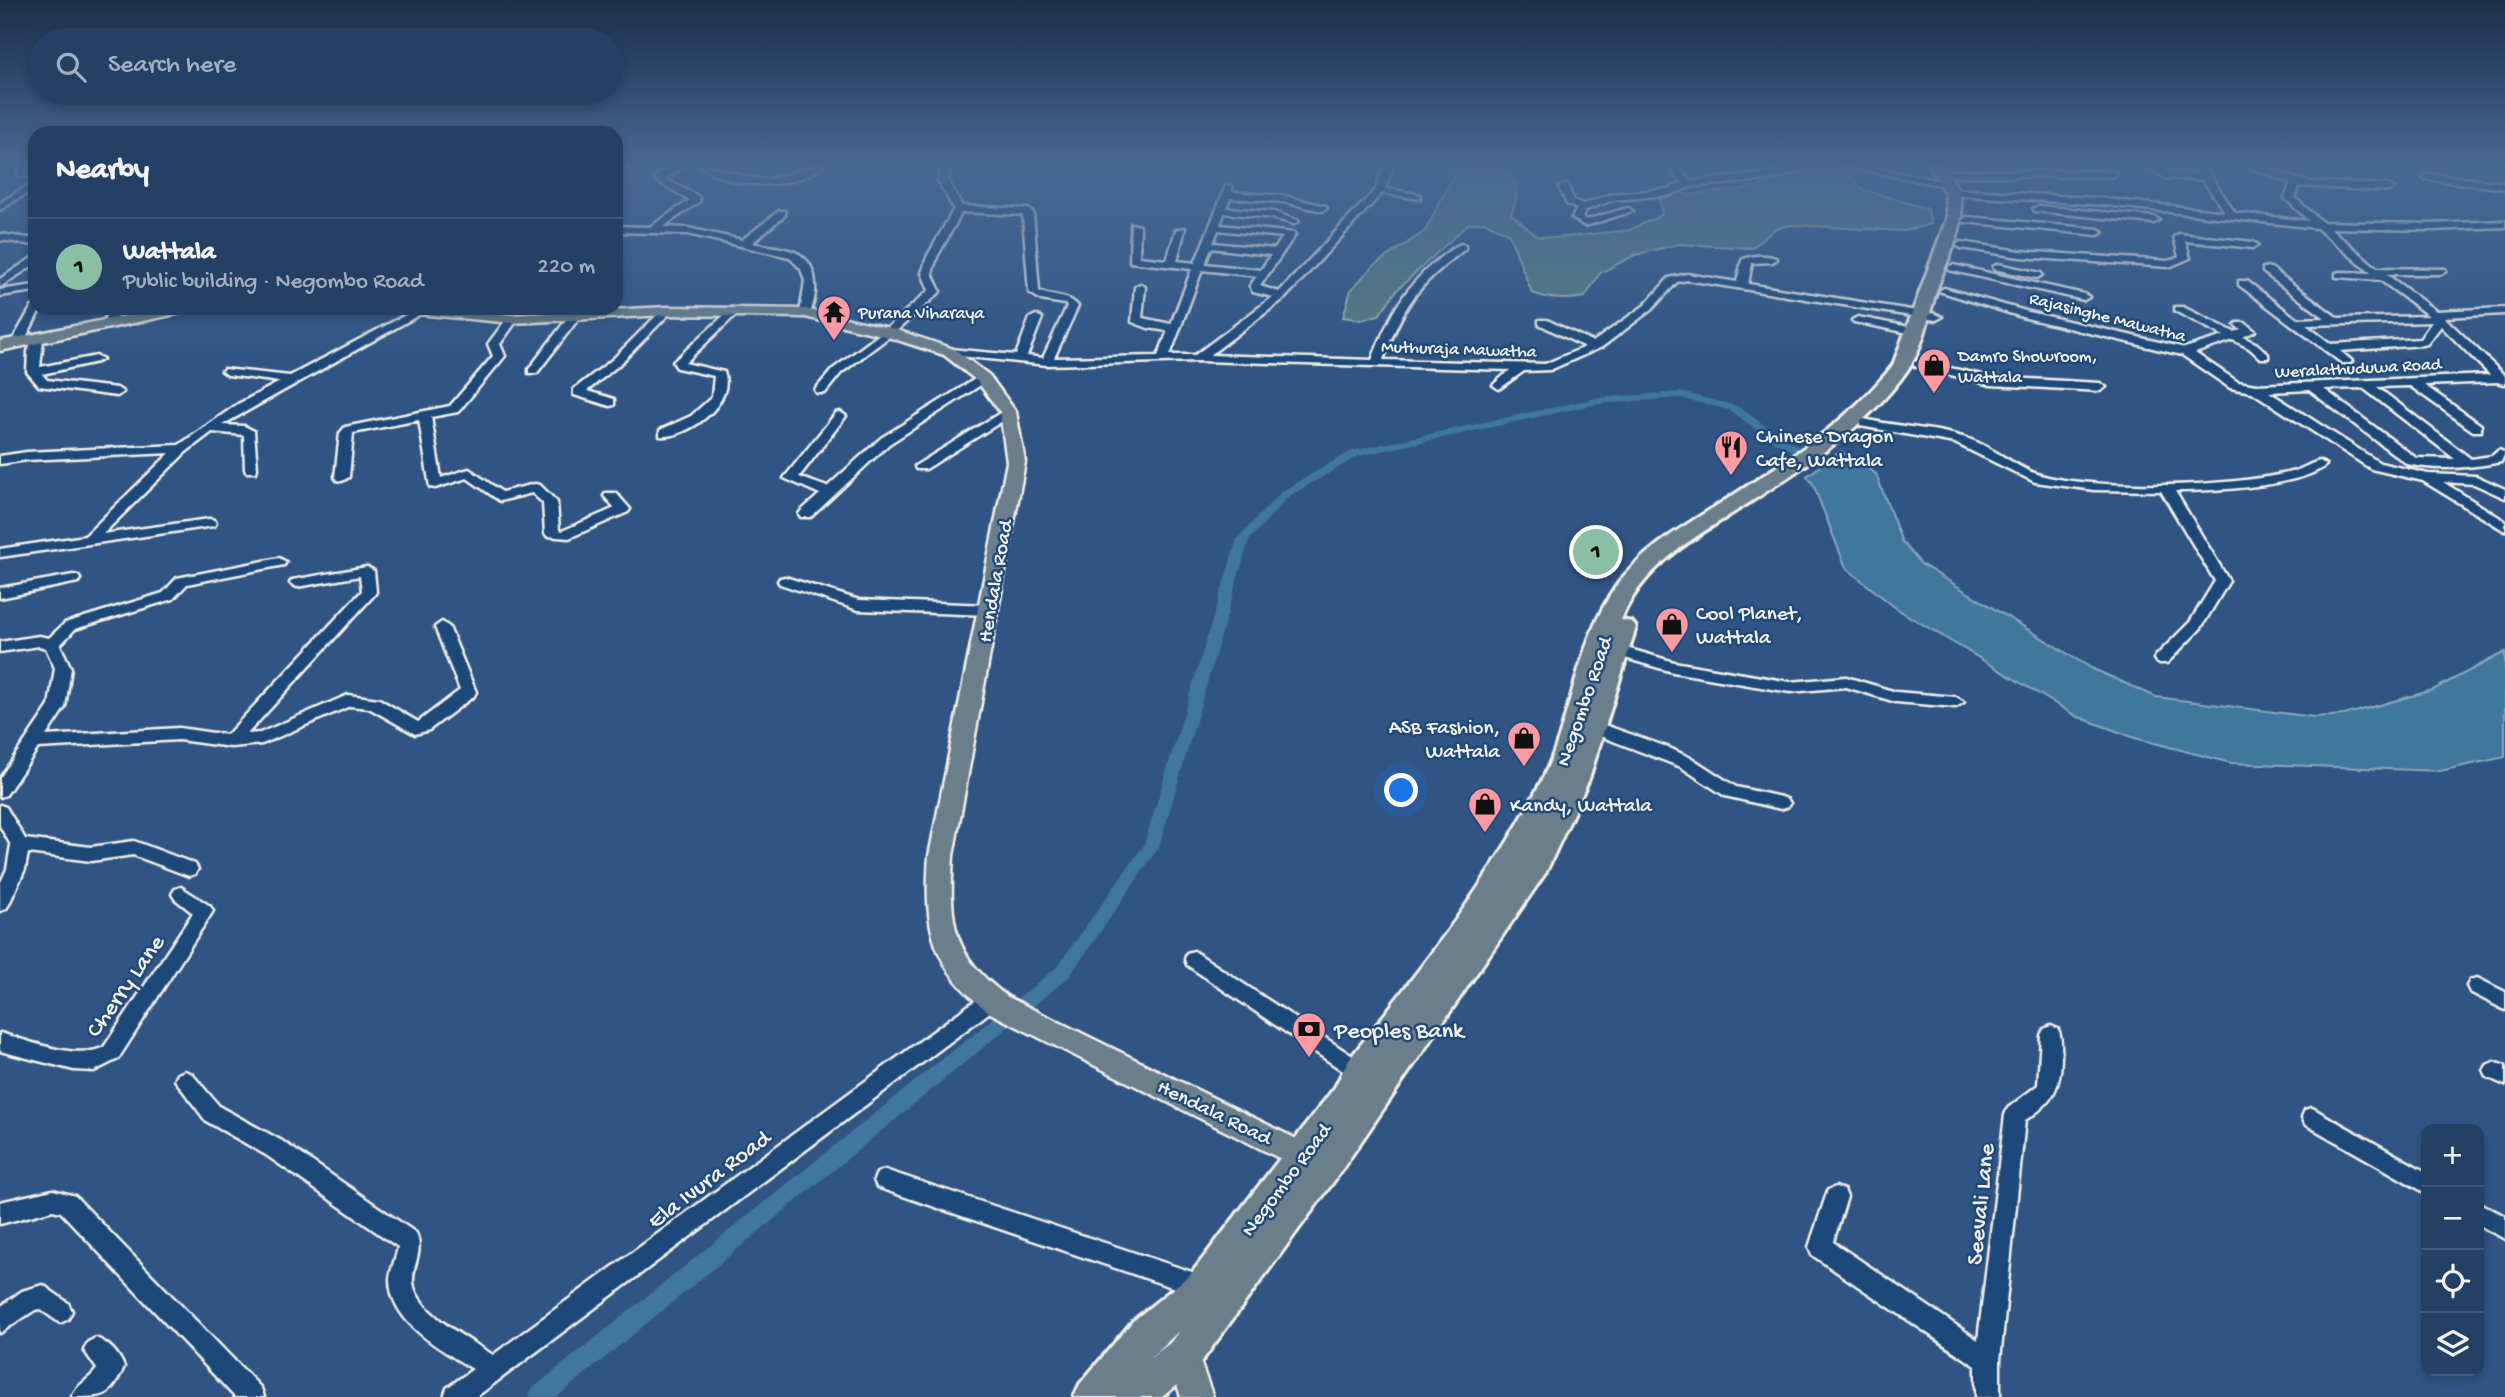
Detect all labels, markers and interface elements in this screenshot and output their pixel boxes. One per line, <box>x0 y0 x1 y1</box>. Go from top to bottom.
search box <box>28 28 623 105</box>
icon: search <box>52 48 90 86</box>
text: Search here <box>108 51 236 82</box>
text: Nearby <box>56 154 149 189</box>
text: Wattala <box>123 238 215 269</box>
text: 1 <box>74 254 84 281</box>
text: 220 m <box>538 254 595 281</box>
text: Public building · Negombo Road <box>123 269 424 296</box>
street label: Rajasinghe Mawatha <box>2027 289 2189 348</box>
temple icon: Purana Viharaya <box>815 293 853 342</box>
place label: Purana Viharaya <box>857 304 985 325</box>
street label: Muthuraja Mawatha <box>1381 337 1538 364</box>
shop icon: Damro Showroom, Wattala <box>1915 346 1953 395</box>
place label: Damro Showroom, Wattala <box>1957 347 2097 389</box>
street label: Weralathuduwa Road <box>2274 355 2443 384</box>
place label: Chinese Dragon Cafe, Wattala <box>1756 426 1893 475</box>
restaurant icon: Chinese Dragon Cafe, Wattala <box>1712 428 1750 477</box>
street label: Hendala Road <box>974 517 1021 645</box>
pin: 1 <box>1573 526 1619 578</box>
place label: Cool Planet, Wattala <box>1696 603 1803 652</box>
shop icon: Cool Planet, Wattala <box>1653 605 1691 654</box>
street label: Negombo Road <box>1552 633 1621 770</box>
place label: ASB Fashion, Wattala <box>1389 717 1501 766</box>
shop icon: ASB Fashion, Wattala <box>1505 719 1543 768</box>
your location <box>1384 773 1418 807</box>
shop icon: Kandy, Wattala <box>1466 785 1504 834</box>
place label: Kandy, Wattala <box>1510 795 1653 820</box>
street label: Cherry Lane <box>81 930 173 1044</box>
bank icon: Peoples Bank <box>1290 1010 1328 1059</box>
place label: Peoples Bank <box>1333 1018 1466 1047</box>
street label: Hendala Road <box>1152 1076 1276 1153</box>
street label: Negombo Road <box>1237 1118 1339 1243</box>
street label: Ela Ivura Road <box>643 1124 779 1237</box>
map controls <box>2421 1124 2484 1376</box>
button: + <box>2421 1124 2484 1187</box>
street label: Seevali Lane <box>1962 1142 2003 1266</box>
button: − <box>2421 1187 2484 1250</box>
button: locate <box>2421 1250 2484 1313</box>
button: layers <box>2421 1313 2484 1376</box>

